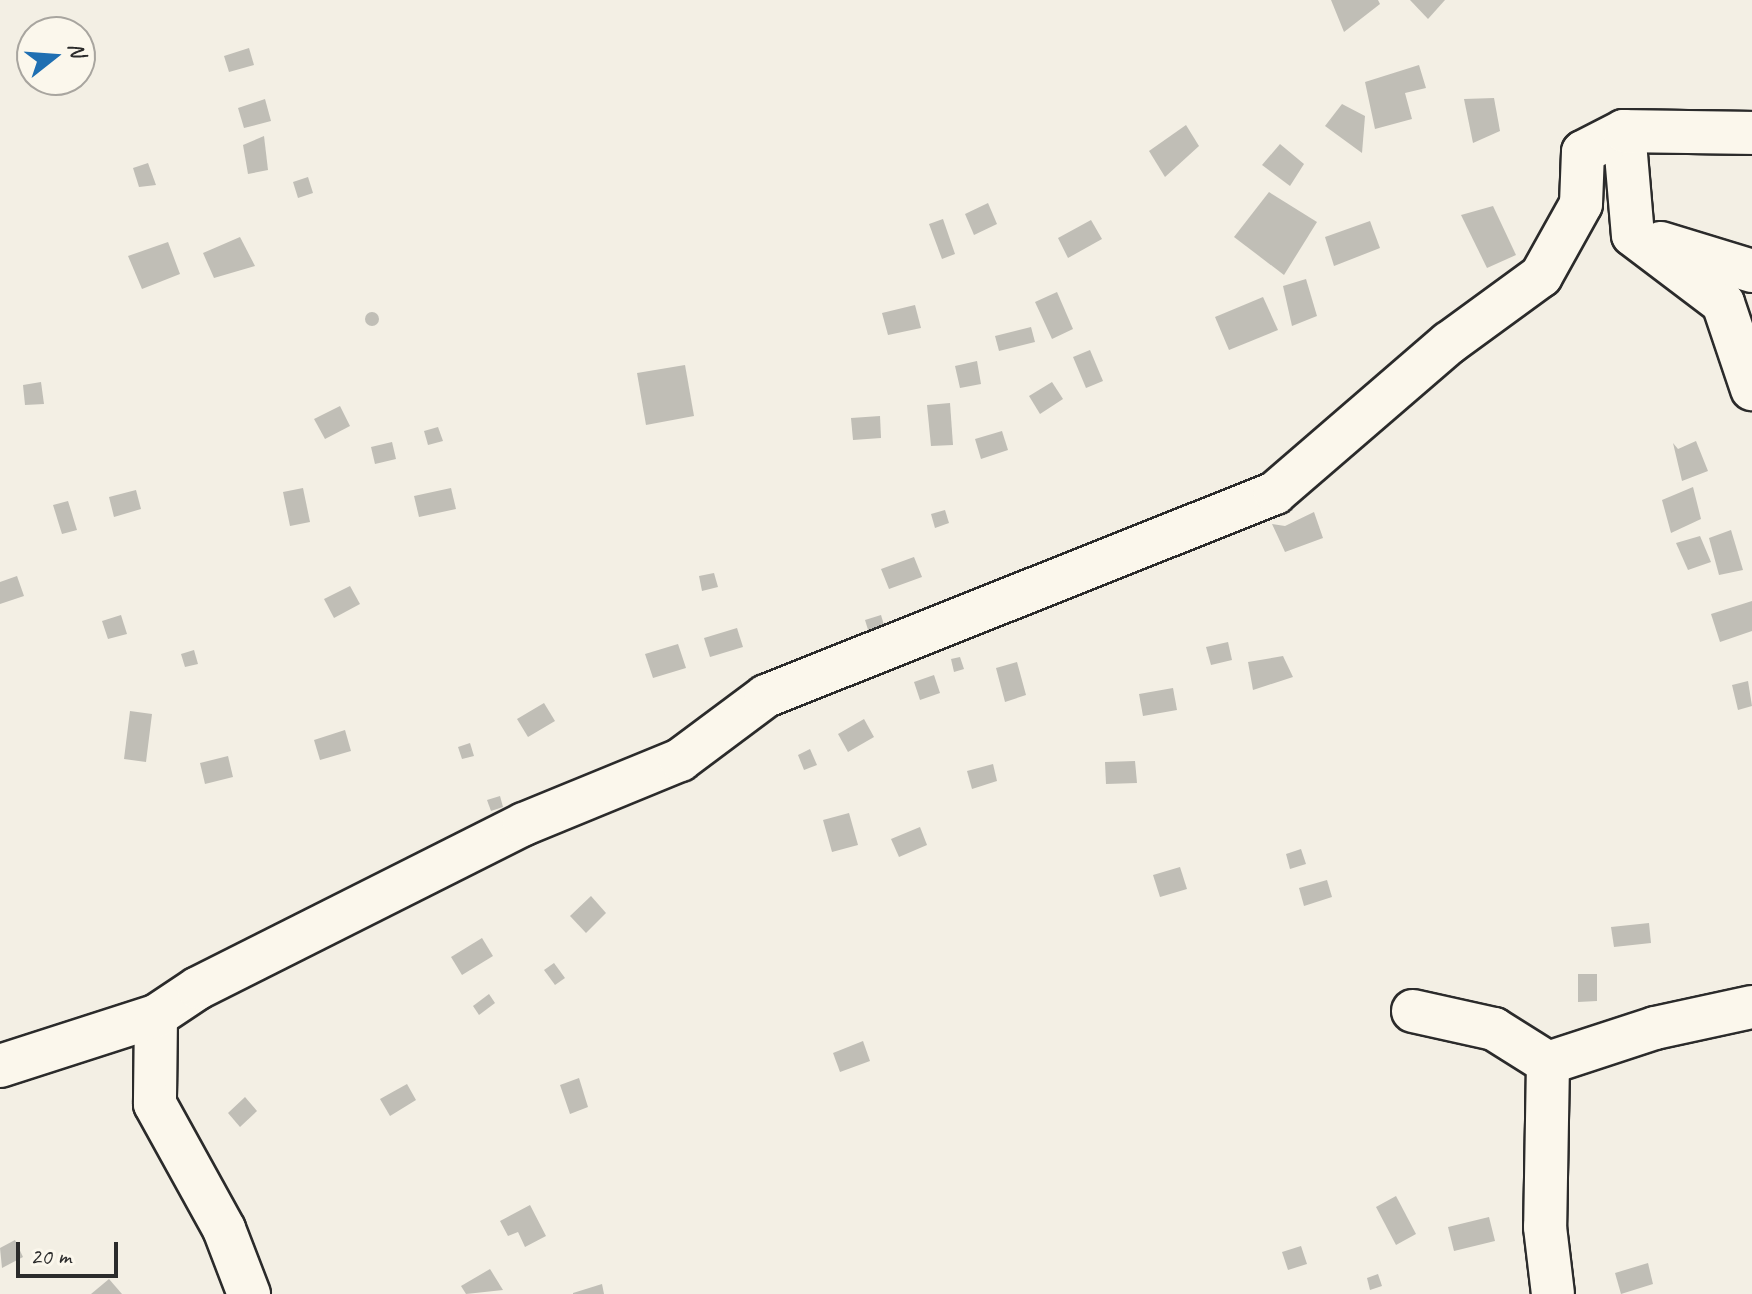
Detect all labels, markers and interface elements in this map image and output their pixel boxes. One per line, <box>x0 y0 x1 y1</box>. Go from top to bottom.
north arrow <box>16 16 96 96</box>
text: N <box>62 39 92 60</box>
scale bar <box>20 1226 122 1276</box>
text: 20 m <box>30 1241 71 1271</box>

